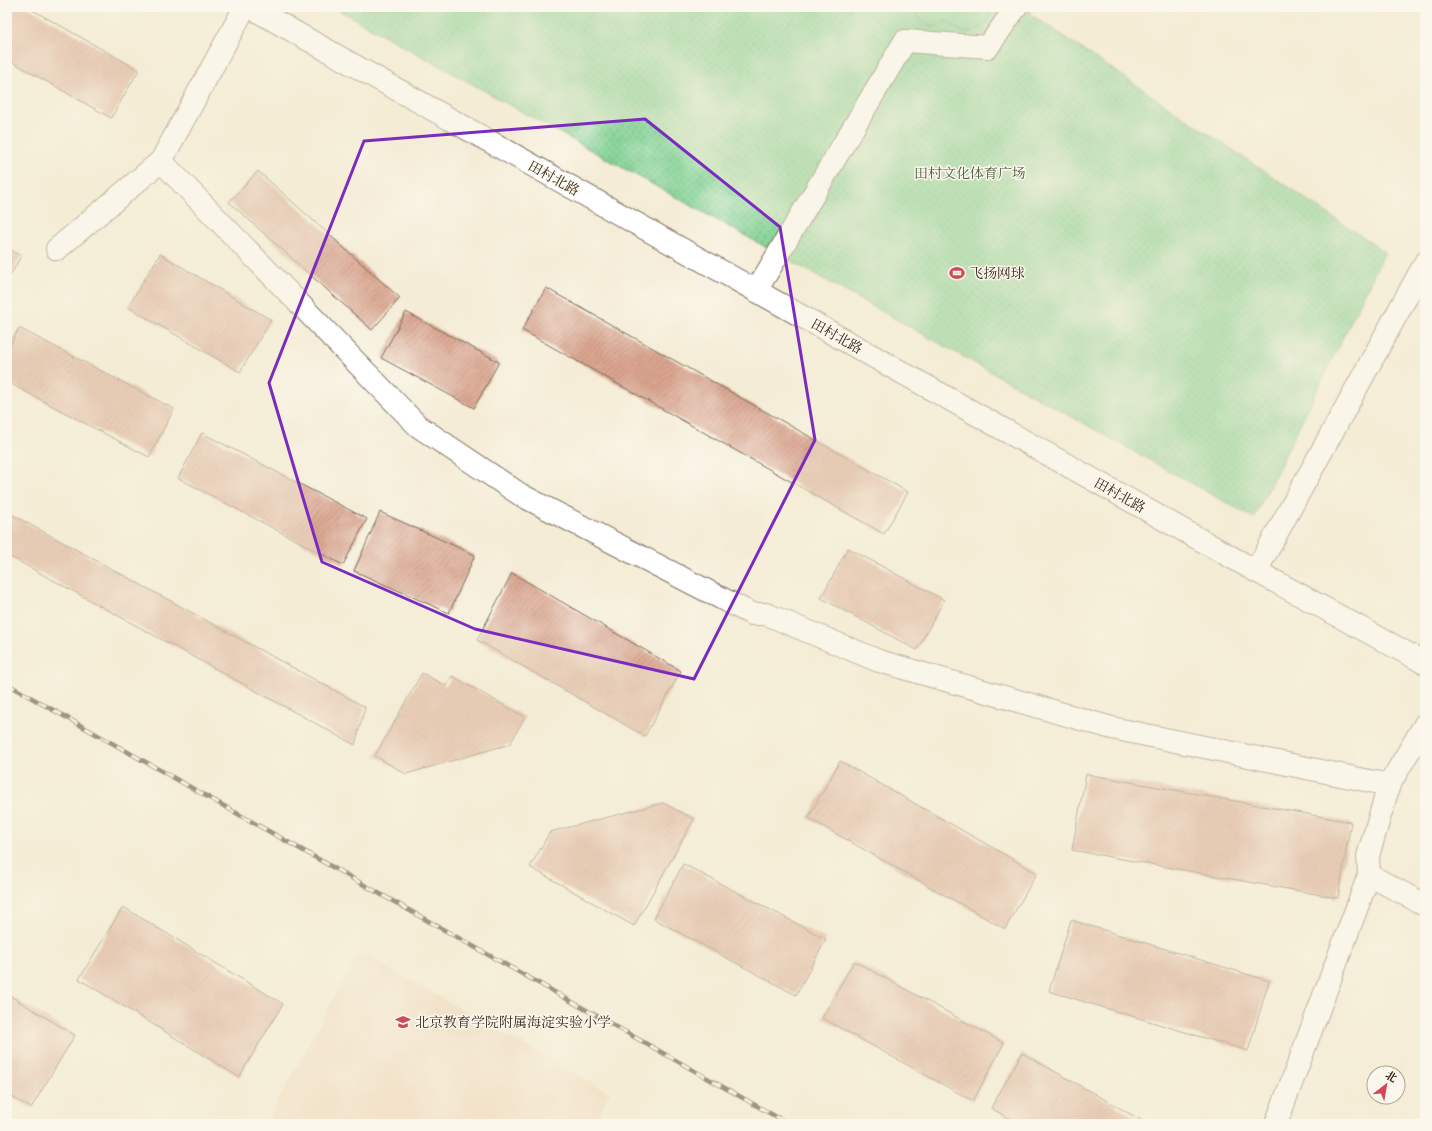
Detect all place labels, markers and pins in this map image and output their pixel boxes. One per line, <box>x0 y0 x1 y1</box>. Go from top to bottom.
place label: 飞扬网球 <box>969 263 1025 283</box>
sports icon: 飞扬网球 <box>948 264 966 282</box>
place label: 北京教育学院附属海淀实验小学 <box>415 1012 611 1032</box>
school or university icon: 北京教育学院附属海淀实验小学 <box>394 1013 412 1031</box>

